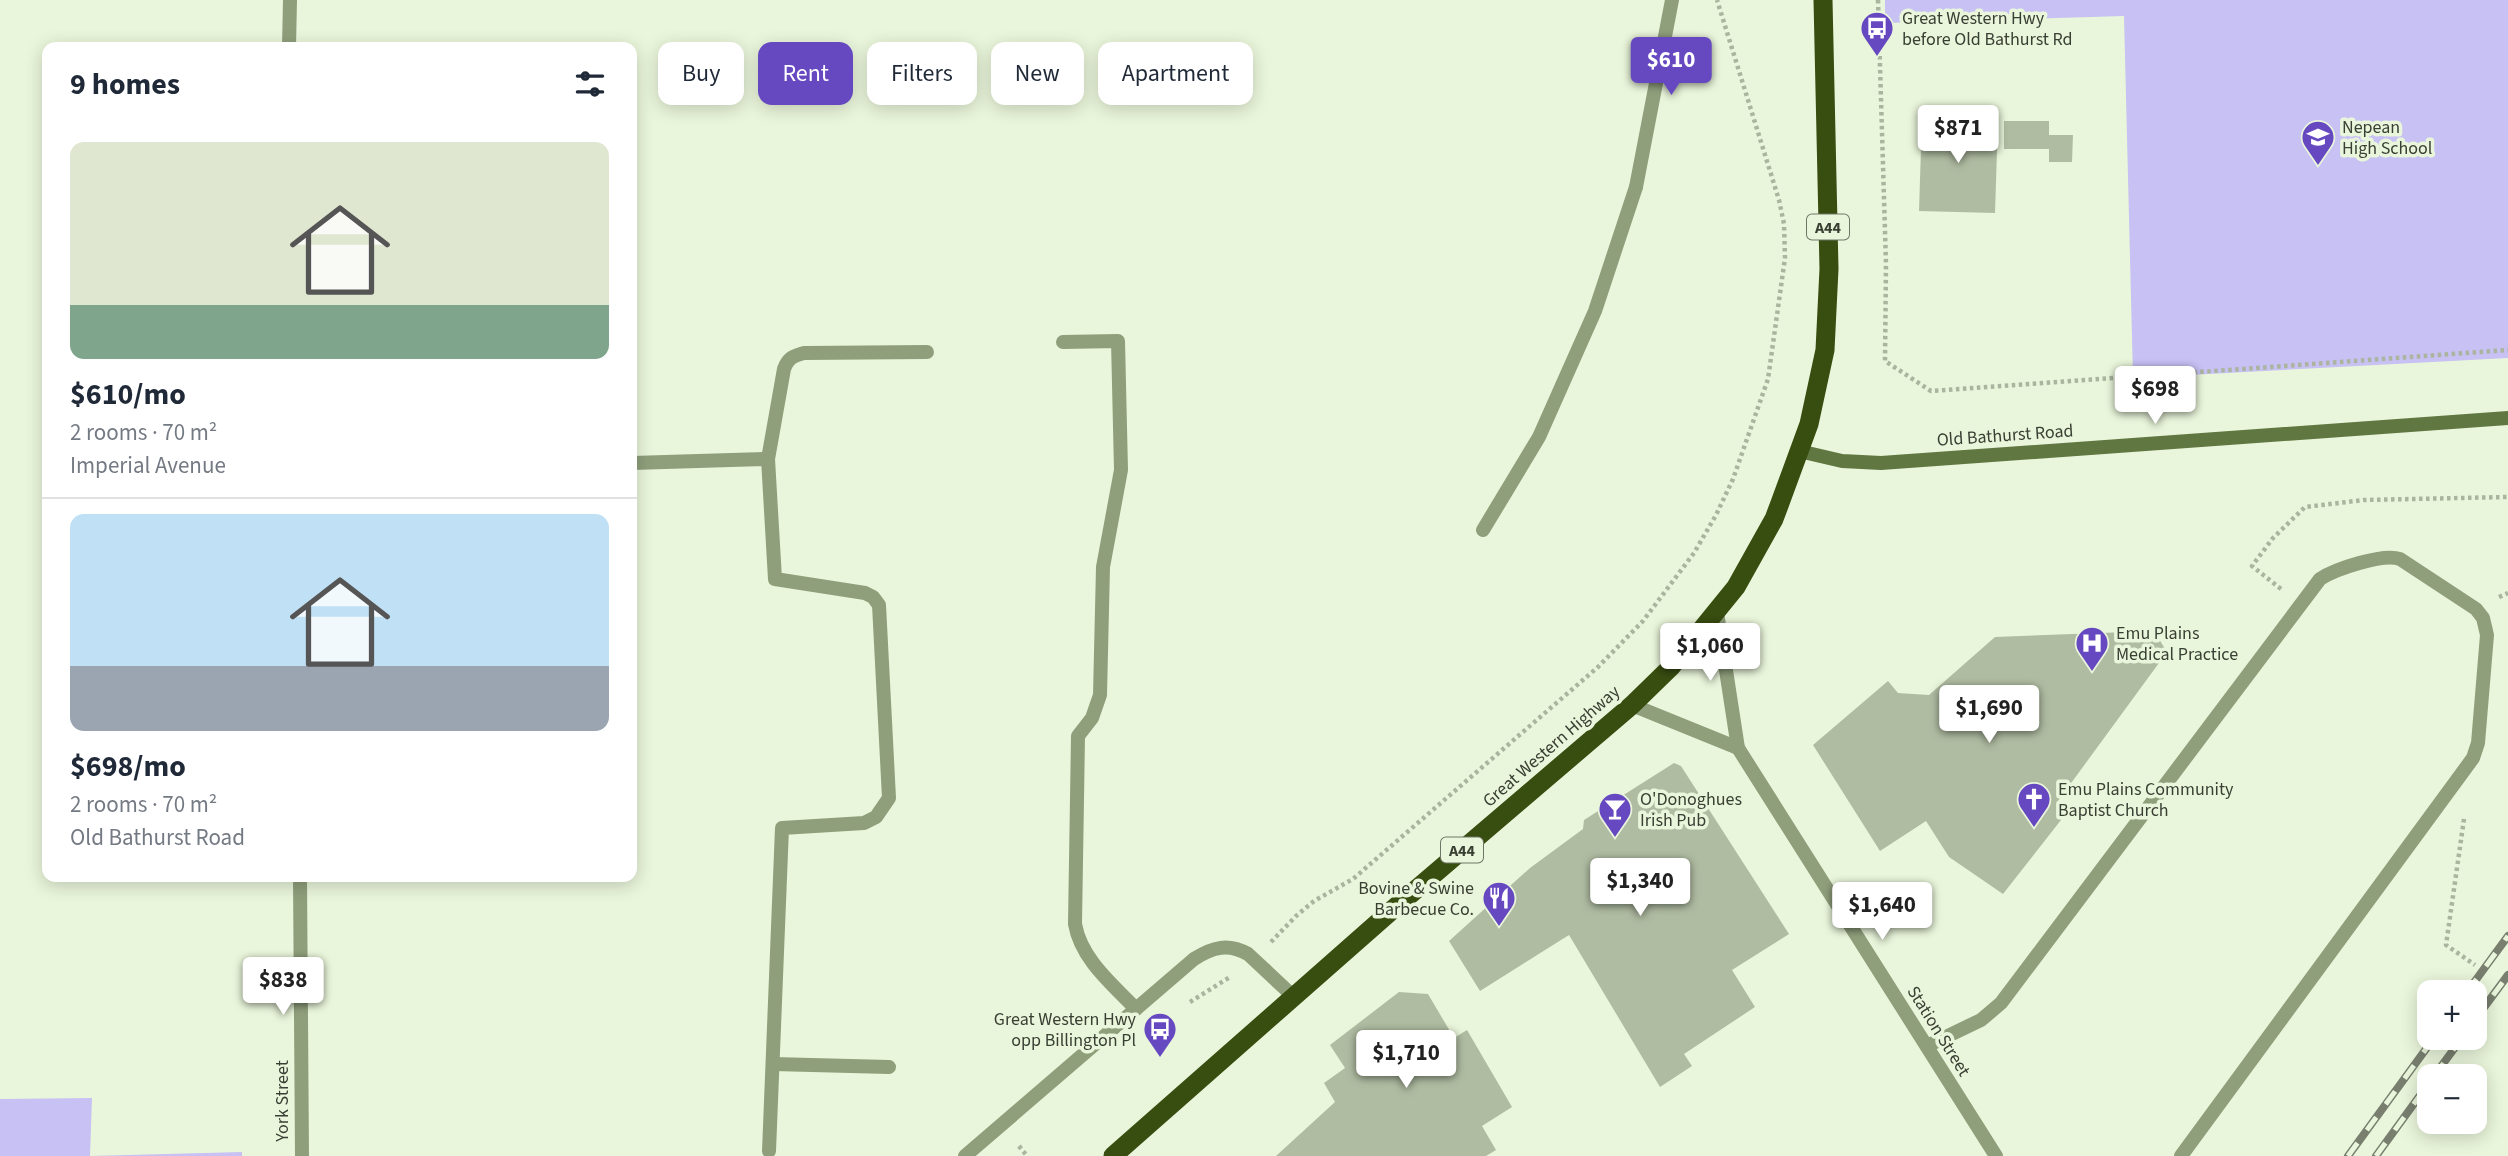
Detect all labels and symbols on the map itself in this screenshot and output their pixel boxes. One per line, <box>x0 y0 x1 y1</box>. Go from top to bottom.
place label: Great Western Hwy before Old Bathurst Rd <box>1902 6 2073 52</box>
bus stop icon: Great Western Hwy before Old Bathurst Rd <box>1858 9 1896 58</box>
pin: $610 <box>1630 38 1712 97</box>
pin: $871 <box>1917 106 1999 165</box>
place label: Nepean High School <box>2342 115 2432 161</box>
school or university icon: Nepean High School <box>2299 118 2337 167</box>
road number: A44 <box>1807 215 1849 240</box>
pin: $698 <box>2114 366 2196 426</box>
street label: Old Bathurst Road <box>1936 418 2074 453</box>
place label: Emu Plains Medical Practice <box>2116 621 2238 667</box>
pin: $1,060 <box>1653 624 1767 683</box>
hospital icon: Emu Plains Medical Practice <box>2073 624 2111 673</box>
street label: Great Western Highway <box>1477 679 1626 813</box>
pin: $1,690 <box>1932 686 2046 745</box>
place label: Emu Plains Community Baptist Church <box>2058 777 2234 823</box>
church icon: Emu Plains Community Baptist Church <box>2015 780 2053 829</box>
place label: O'Donoghues Irish Pub <box>1640 787 1742 833</box>
bar icon: O'Donoghues Irish Pub <box>1596 790 1634 839</box>
road number: A44 <box>1441 838 1483 862</box>
pin: $1,340 <box>1583 858 1697 918</box>
place label: Bovine & Swine Barbecue Co. <box>1358 876 1474 922</box>
restaurant icon: Bovine & Swine Barbecue Co. <box>1480 879 1518 928</box>
pin: $1,640 <box>1825 883 1939 942</box>
pin: $838 <box>242 958 324 1017</box>
street label: Station Street <box>1901 981 1976 1081</box>
place label: Great Western Hwy opp Billington Pl <box>994 1007 1137 1053</box>
bus stop icon: Great Western Hwy opp Billington Pl <box>1141 1010 1179 1059</box>
pin: $1,710 <box>1349 1030 1463 1090</box>
street label: York Street <box>270 1060 295 1143</box>

